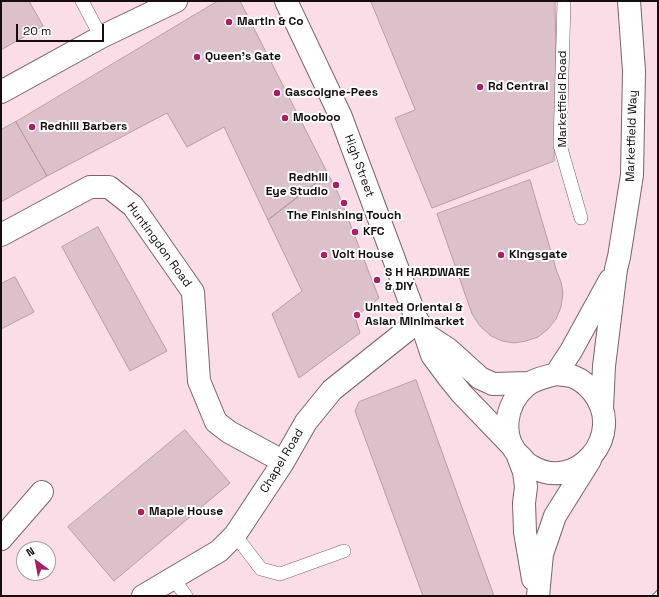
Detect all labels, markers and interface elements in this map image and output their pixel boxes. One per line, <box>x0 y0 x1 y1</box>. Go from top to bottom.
place label: Martin & Co <box>237 15 304 29</box>
scale bar <box>18 16 106 42</box>
marker: Martin & Co <box>224 17 234 27</box>
text: 20 m <box>23 23 51 39</box>
place label: Queen's Gate <box>205 50 281 64</box>
street label: Marketfield Road <box>556 51 570 147</box>
marker: Queen's Gate <box>192 52 202 62</box>
place label: Rd Central <box>488 80 548 94</box>
marker: Rd Central <box>475 82 485 92</box>
place label: Gascoigne-Pees <box>285 86 378 100</box>
marker: Gascoigne-Pees <box>272 88 282 98</box>
street label: Marketfield Way <box>623 90 641 182</box>
place label: Mooboo <box>293 111 341 125</box>
marker: Mooboo <box>280 113 290 123</box>
place label: Redhill Barbers <box>40 120 127 134</box>
marker: Redhill Barbers <box>27 122 37 132</box>
street label: High Street <box>341 133 377 199</box>
place label: Redhill Eye Studio <box>266 171 328 199</box>
marker: Redhill Eye Studio <box>331 180 341 190</box>
marker: The Finishing Touch <box>339 198 349 208</box>
street label: Huntingdon Road <box>124 200 194 290</box>
place label: The Finishing Touch <box>287 209 401 223</box>
place label: KFC <box>363 225 385 239</box>
marker: KFC <box>350 227 360 237</box>
place label: Volt House <box>332 248 394 262</box>
place label: Kingsgate <box>509 248 567 262</box>
marker: Volt House <box>319 250 329 260</box>
marker: Kingsgate <box>496 250 506 260</box>
place label: S H HARDWARE & DIY <box>385 266 470 294</box>
marker: S H HARDWARE & DIY <box>372 275 382 285</box>
place label: United Oriental & Asian Minimarket <box>365 301 464 329</box>
marker: United Oriental & Asian Minimarket <box>352 310 362 320</box>
street label: Chapel Road <box>257 426 307 496</box>
place label: Maple House <box>149 505 223 519</box>
marker: Maple House <box>136 507 146 517</box>
north arrow <box>16 541 56 581</box>
text: N <box>23 544 37 560</box>

